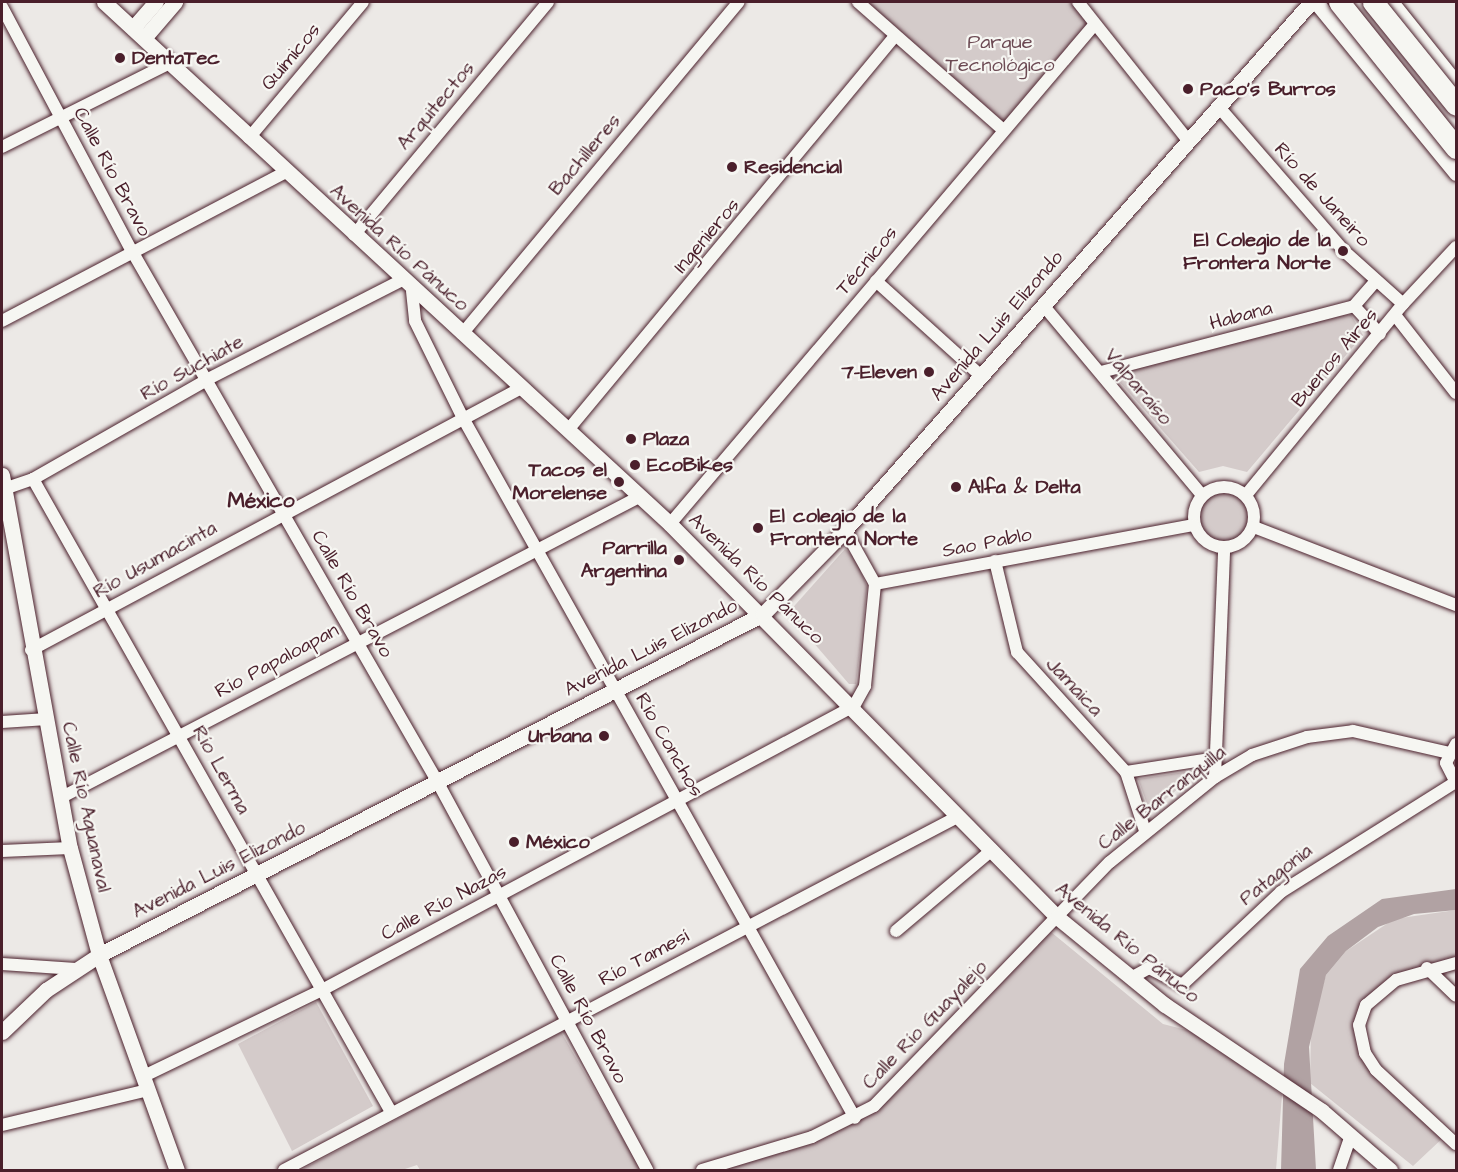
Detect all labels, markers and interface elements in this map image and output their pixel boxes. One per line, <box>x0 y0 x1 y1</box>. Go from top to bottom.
street label: Químicos <box>256 19 326 95</box>
park label: Parque Tecnológico <box>946 31 1054 78</box>
place label: DentaTec <box>132 46 220 70</box>
marker: DentaTec <box>113 51 127 65</box>
street label: Arquitectos <box>392 57 480 155</box>
place label: Paco’s Burros <box>1200 77 1336 101</box>
marker: Paco’s Burros <box>1181 82 1195 96</box>
street label: Calle Río Bravo <box>68 103 156 241</box>
street label: Bachilleres <box>544 109 626 201</box>
street label: Río de Janeiro <box>1269 138 1375 252</box>
place label: Residencial <box>744 155 842 179</box>
marker: Residencial <box>725 160 739 174</box>
street label: Avenida Río Pánuco <box>324 179 474 317</box>
street label: Ingenieros <box>669 194 745 278</box>
street label: Técnicos <box>831 222 903 300</box>
place label: El Colegio de la Frontera Norte <box>1183 228 1331 275</box>
marker: El Colegio de la Frontera Norte <box>1336 244 1350 258</box>
street label: Avenida Luis Elizondo <box>925 246 1069 406</box>
street label: Habana <box>1207 296 1275 336</box>
street label: Buenos Aires <box>1287 303 1383 413</box>
street label: Río Suchiate <box>136 330 248 406</box>
street label: Valparaíso <box>1099 344 1177 430</box>
place label: 7-Eleven <box>841 360 917 384</box>
marker: 7-Eleven <box>922 365 936 379</box>
place label: Plaza <box>643 427 689 451</box>
marker: Plaza <box>624 432 638 446</box>
place label: EcoBikes <box>647 453 733 477</box>
place label: Tacos el Morelense <box>513 458 607 505</box>
marker: EcoBikes <box>628 458 642 472</box>
marker: Tacos el Morelense <box>612 475 626 489</box>
place label: Alfa & Delta <box>968 475 1081 499</box>
marker: Alfa & Delta <box>949 480 963 494</box>
district label: México <box>228 488 294 514</box>
place label: El colegio de la Frontera Norte <box>770 504 918 551</box>
street label: Avenida Río Pánuco <box>683 508 829 650</box>
street label: Río Usumacinta <box>89 516 221 604</box>
marker: El colegio de la Frontera Norte <box>751 521 765 535</box>
street label: Sao Pablo <box>940 523 1034 563</box>
street label: Calle Río Bravo <box>306 526 398 662</box>
place label: Parrilla Argentina <box>581 536 667 583</box>
marker: Parrilla Argentina <box>672 553 686 567</box>
street label: Avenida Luis Elizondo <box>560 594 742 702</box>
street label: Río Papaloapan <box>211 618 343 704</box>
street label: Jamaica <box>1041 652 1107 722</box>
street label: Río Conchos <box>630 689 708 801</box>
street label: Calle Río Aguanaval <box>56 720 116 894</box>
street label: Río Lerma <box>187 721 255 819</box>
place label: Urbana <box>528 724 592 748</box>
marker: Urbana <box>597 729 611 743</box>
street label: Calle Barranquilla <box>1093 741 1231 855</box>
street label: Avenida Luis Elizondo <box>128 816 310 924</box>
place label: México <box>526 830 590 854</box>
marker: México <box>507 835 521 849</box>
street label: Patagonia <box>1235 839 1317 911</box>
street label: Calle Río Nazas <box>377 860 511 946</box>
street label: Avenida Río Pánuco <box>1050 877 1204 1009</box>
street label: Río Tamesí <box>595 924 693 992</box>
street label: Calle Río Bravo <box>544 950 632 1088</box>
street label: Calle Río Guayalejo <box>857 955 993 1095</box>

